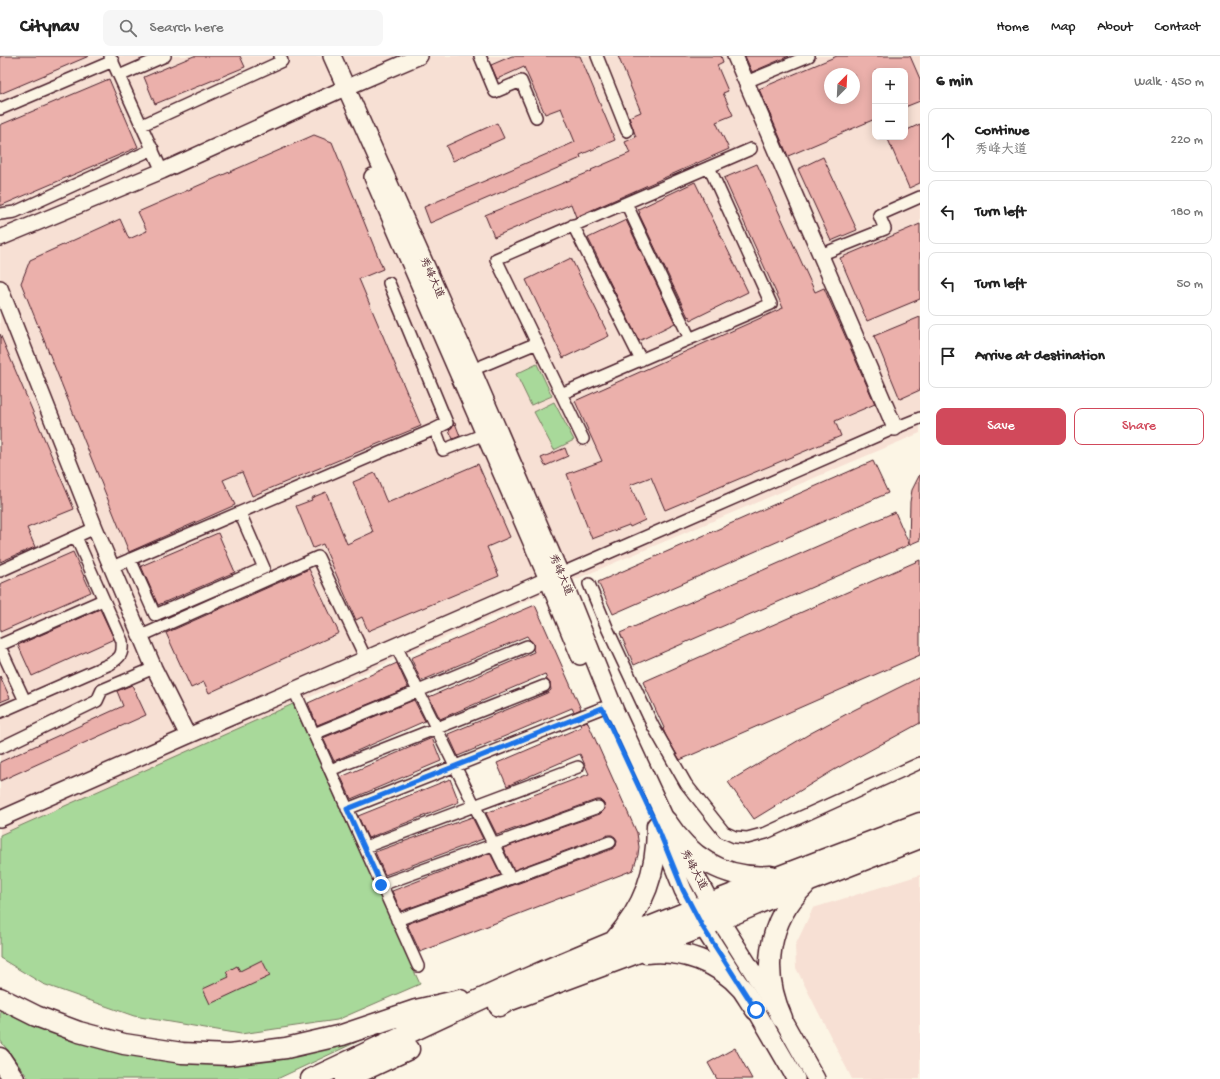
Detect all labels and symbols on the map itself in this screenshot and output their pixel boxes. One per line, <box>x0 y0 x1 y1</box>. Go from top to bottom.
north arrow <box>824 68 860 104</box>
street label: 秀峰大道 <box>417 255 446 301</box>
street label: 秀峰大道 <box>546 552 575 598</box>
street label: 秀峰大道 <box>677 847 710 892</box>
route end <box>372 876 390 894</box>
route start <box>747 1001 765 1019</box>

